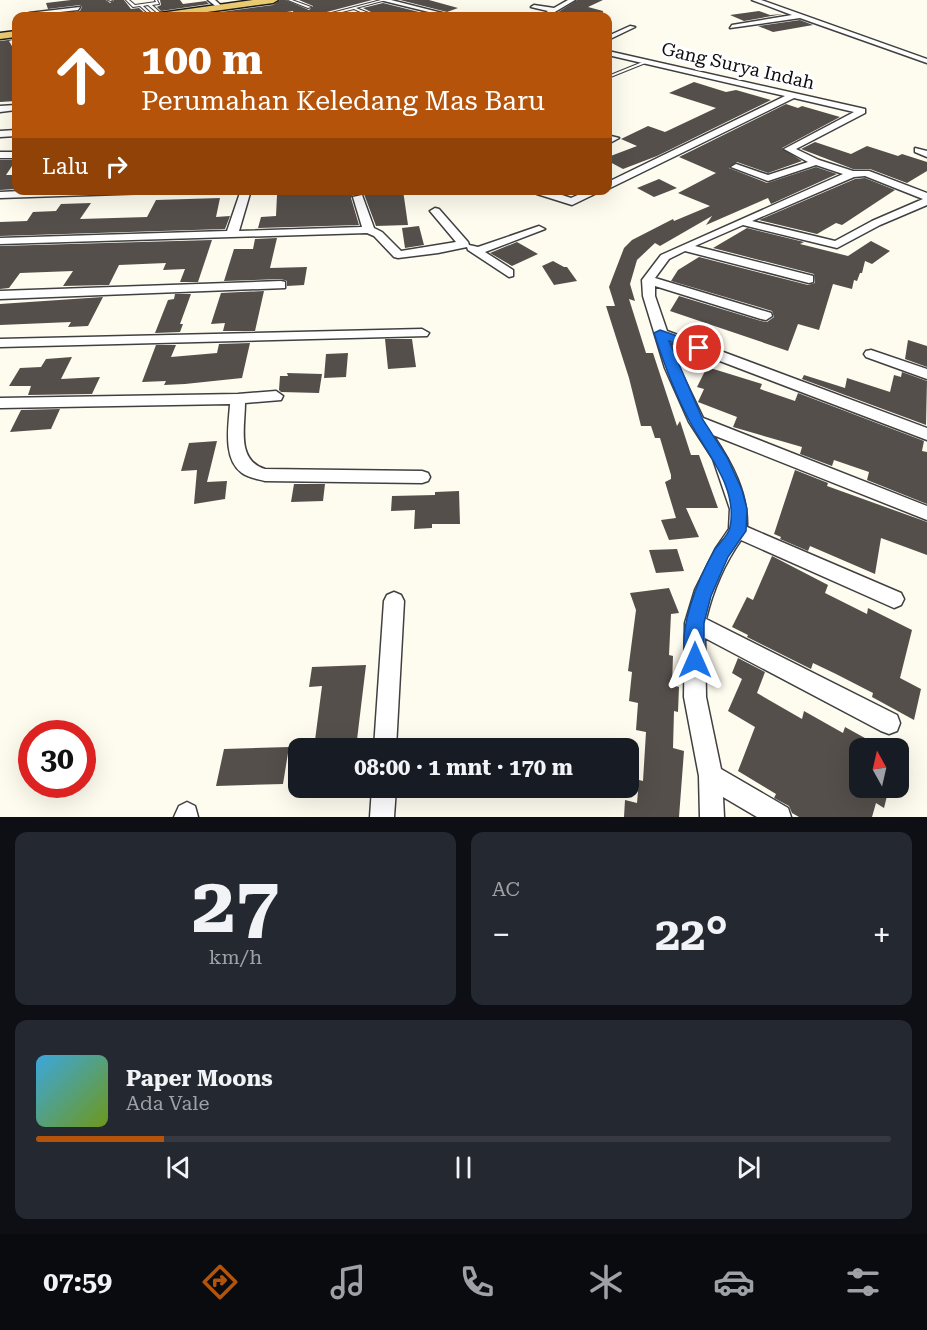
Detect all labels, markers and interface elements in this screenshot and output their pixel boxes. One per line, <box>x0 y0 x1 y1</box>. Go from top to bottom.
text: 100 m <box>141 35 263 84</box>
icon: ahead <box>42 36 120 114</box>
street label: Gang Surya Indah <box>660 38 817 93</box>
text: Perumahan Keledang Mas Baru <box>141 85 545 117</box>
icon: right <box>100 150 133 183</box>
text: Lalu <box>42 154 88 179</box>
pin <box>673 322 724 373</box>
icon: arrive <box>682 331 715 364</box>
position arrow <box>663 628 727 692</box>
speed limit sign: 30 <box>18 720 96 798</box>
north arrow <box>849 738 909 798</box>
map controls <box>849 738 909 798</box>
text: 08:00 · 1 mnt · 170 m <box>354 755 573 780</box>
text: 27 <box>192 860 279 951</box>
text: AC <box>492 877 520 901</box>
text: 22° <box>655 908 728 961</box>
text: − <box>492 915 510 954</box>
text: + <box>873 915 891 954</box>
text: km/h <box>209 945 262 969</box>
text: Paper Moons <box>126 1066 273 1091</box>
text: Ada Vale <box>126 1091 209 1115</box>
icon: previous <box>162 1151 195 1184</box>
icon: pause <box>447 1151 480 1184</box>
icon: next <box>732 1151 765 1184</box>
icon: directions <box>199 1261 241 1303</box>
icon: music <box>327 1261 369 1303</box>
icon: phone <box>456 1261 498 1303</box>
icon: climate <box>585 1261 627 1303</box>
icon: car <box>713 1261 755 1303</box>
icon: filters <box>842 1261 884 1303</box>
text: 07:59 <box>43 1266 112 1298</box>

